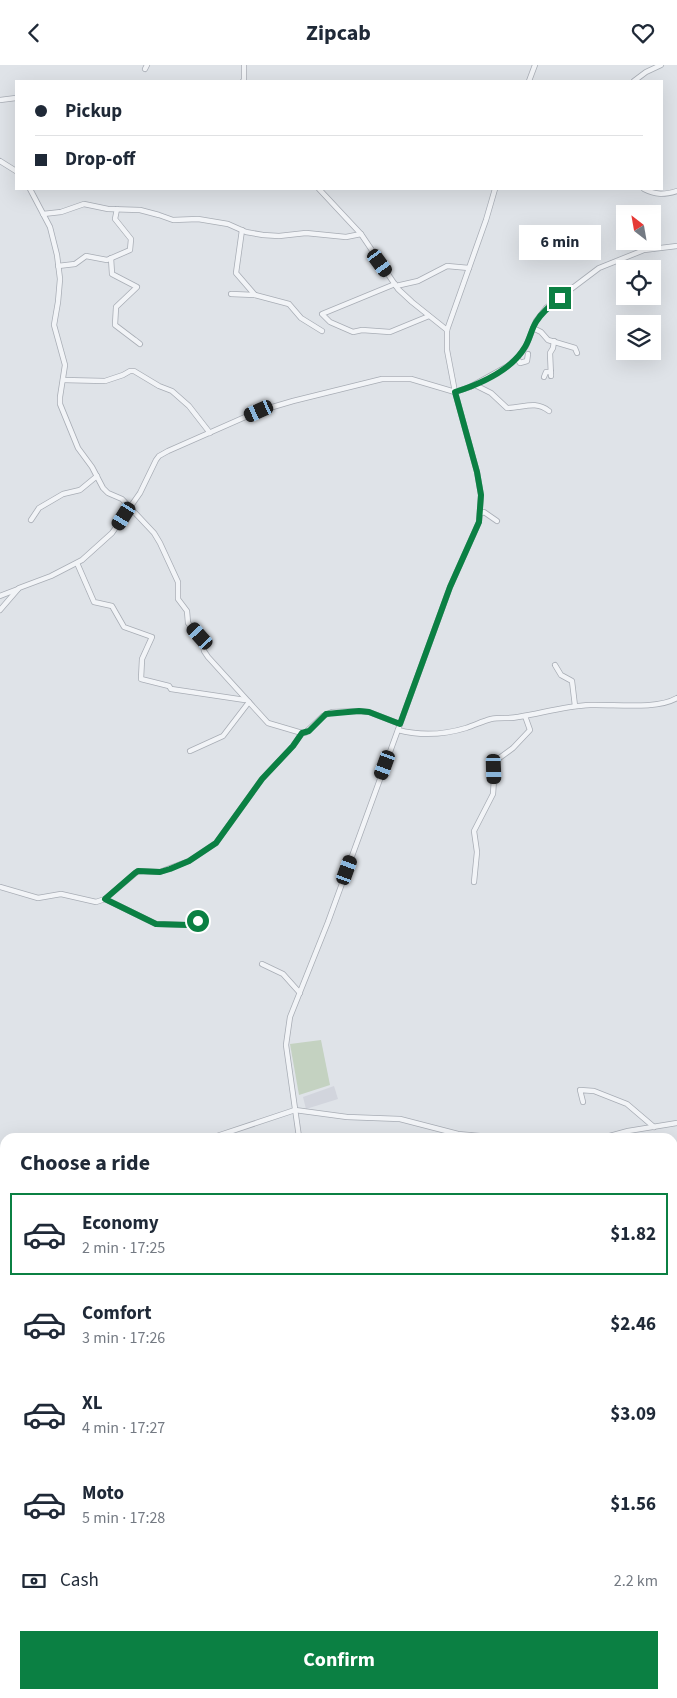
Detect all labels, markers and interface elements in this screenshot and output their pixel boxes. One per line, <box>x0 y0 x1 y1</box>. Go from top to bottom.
text: Zipcab <box>306 17 371 49</box>
icon: back <box>20 19 48 47</box>
icon: heart <box>629 19 657 47</box>
text: Pickup <box>65 98 122 125</box>
text: Drop-off <box>65 146 135 173</box>
north arrow <box>616 205 661 250</box>
map controls <box>616 205 661 360</box>
callout: 6 min <box>519 225 601 261</box>
text: 6 min <box>541 231 579 253</box>
car <box>365 246 394 280</box>
button: locate <box>616 260 661 305</box>
route end <box>549 287 571 309</box>
button: layers <box>616 315 661 360</box>
car <box>242 398 275 424</box>
car <box>109 499 138 533</box>
car <box>184 620 215 652</box>
car <box>372 748 397 782</box>
car <box>485 754 502 784</box>
car <box>334 853 359 887</box>
route start <box>187 910 209 932</box>
text: Choose a ride <box>20 1147 150 1179</box>
text: Economy <box>82 1210 159 1237</box>
icon: car <box>22 1212 67 1257</box>
text: $1.82 <box>610 1221 656 1248</box>
text: 2 min · 17:25 <box>82 1237 165 1259</box>
text: Comfort <box>82 1300 152 1327</box>
icon: car <box>22 1302 67 1347</box>
text: $2.46 <box>610 1311 656 1338</box>
text: 3 min · 17:26 <box>82 1327 165 1349</box>
text: XL <box>82 1390 103 1417</box>
icon: car <box>22 1392 67 1437</box>
text: $3.09 <box>610 1401 656 1428</box>
text: 4 min · 17:27 <box>82 1417 165 1439</box>
text: Moto <box>82 1480 124 1507</box>
icon: car <box>22 1482 67 1527</box>
text: $1.56 <box>610 1491 656 1518</box>
text: 5 min · 17:28 <box>82 1507 165 1529</box>
icon: cash <box>20 1567 48 1595</box>
text: Cash <box>60 1567 99 1594</box>
text: 2.2 km <box>614 1570 658 1592</box>
button: Confirm <box>20 1631 658 1689</box>

